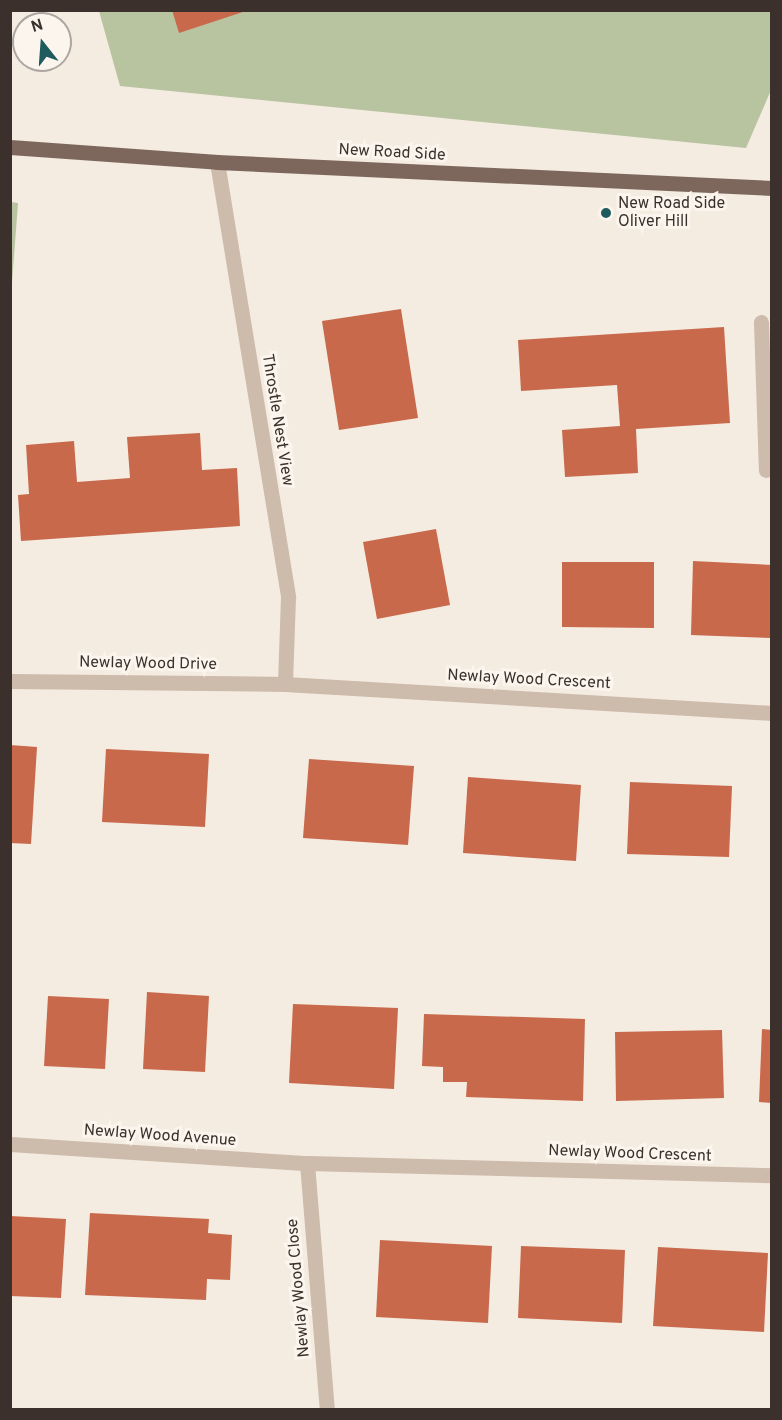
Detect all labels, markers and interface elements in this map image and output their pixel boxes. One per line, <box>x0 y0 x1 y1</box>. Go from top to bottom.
north arrow <box>12 12 72 72</box>
text: N <box>29 15 46 38</box>
street label: New Road Side <box>338 141 446 165</box>
place label: New Road Side Oliver Hill <box>618 194 725 232</box>
marker: New Road Side Oliver Hill <box>599 206 613 220</box>
street label: Throstle Nest View <box>257 352 297 488</box>
street label: Newlay Wood Drive <box>79 653 217 675</box>
street label: Newlay Wood Crescent <box>447 666 611 694</box>
street label: Newlay Wood Avenue <box>83 1121 237 1151</box>
street label: Newlay Wood Crescent <box>548 1142 712 1166</box>
street label: Newlay Wood Close <box>283 1218 315 1358</box>

